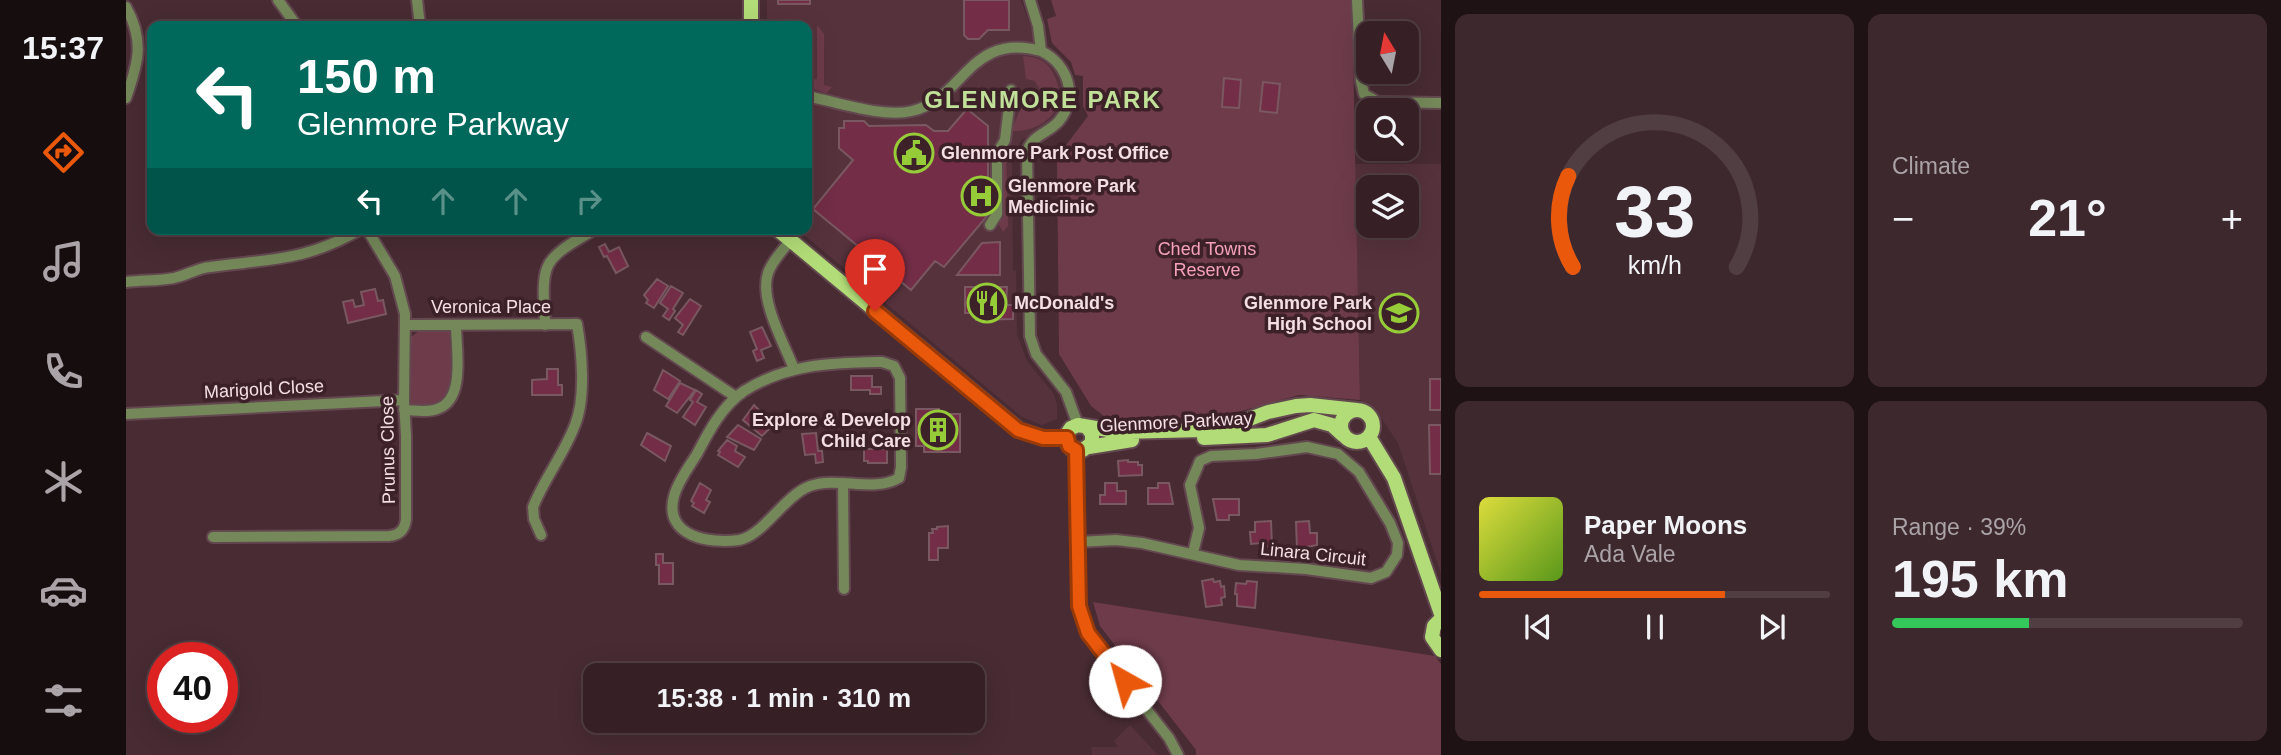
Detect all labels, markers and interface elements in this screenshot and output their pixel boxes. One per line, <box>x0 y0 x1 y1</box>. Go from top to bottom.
north arrow <box>1356 21 1419 84</box>
map controls <box>1356 21 1419 238</box>
text: 15:37 <box>22 30 104 66</box>
icon: left <box>182 49 273 140</box>
text: 150 m <box>297 49 436 103</box>
district label: GLENMORE PARK <box>924 86 1162 113</box>
button: search <box>1356 98 1419 161</box>
text: Glenmore Parkway <box>297 106 569 142</box>
icon: directions <box>39 128 88 177</box>
public building icon: Glenmore Park Post Office <box>893 132 935 174</box>
place label: Glenmore Park Post Office <box>941 143 1169 163</box>
text: Climate <box>1892 153 1970 179</box>
text: 33 <box>1614 171 1695 252</box>
hospital icon: Glenmore Park Mediclinic <box>960 175 1002 217</box>
button: layers <box>1356 175 1419 238</box>
place label: Glenmore Park Mediclinic <box>1008 176 1137 217</box>
icon: left <box>351 182 389 220</box>
icon: ahead <box>424 182 462 220</box>
icon: ahead <box>497 182 535 220</box>
icon: right <box>570 182 608 220</box>
text: 21° <box>2028 189 2107 247</box>
text: − <box>1892 198 1914 240</box>
text: + <box>2221 198 2243 240</box>
icon: music <box>39 237 88 286</box>
pin <box>845 239 905 311</box>
park label: Ched Towns Reserve <box>1158 239 1256 280</box>
icon: arrive <box>856 250 894 288</box>
text: km/h <box>1627 250 1682 278</box>
restaurant icon: McDonald's <box>966 282 1008 324</box>
school or university icon: Glenmore Park High School <box>1378 292 1420 334</box>
place label: McDonald's <box>1014 293 1114 313</box>
place label: Glenmore Park High School <box>1244 293 1373 334</box>
street label: Veronica Place <box>431 297 551 317</box>
icon: phone <box>39 347 88 396</box>
street label: Marigold Close <box>204 376 324 402</box>
street label: Prunus Close <box>377 396 399 504</box>
street label: Glenmore Parkway <box>1099 408 1253 436</box>
building icon: Explore & Develop Child Care <box>917 409 959 451</box>
place label: Explore & Develop Child Care <box>752 410 911 451</box>
icon: climate <box>39 457 88 506</box>
text: Paper Moons <box>1584 510 1747 540</box>
text: Range · 39% <box>1892 514 2026 540</box>
street label: Linara Circuit <box>1259 539 1367 569</box>
text: Ada Vale <box>1584 541 1676 567</box>
text: 195 km <box>1892 550 2068 608</box>
icon: car <box>39 566 88 615</box>
icon: previous <box>1519 608 1557 646</box>
icon: pause <box>1636 608 1674 646</box>
icon: next <box>1753 608 1791 646</box>
speed limit sign: 40 <box>147 642 238 733</box>
position arrow <box>1088 644 1162 718</box>
icon: filters <box>39 676 88 725</box>
text: 15:38 · 1 min · 310 m <box>657 683 911 713</box>

